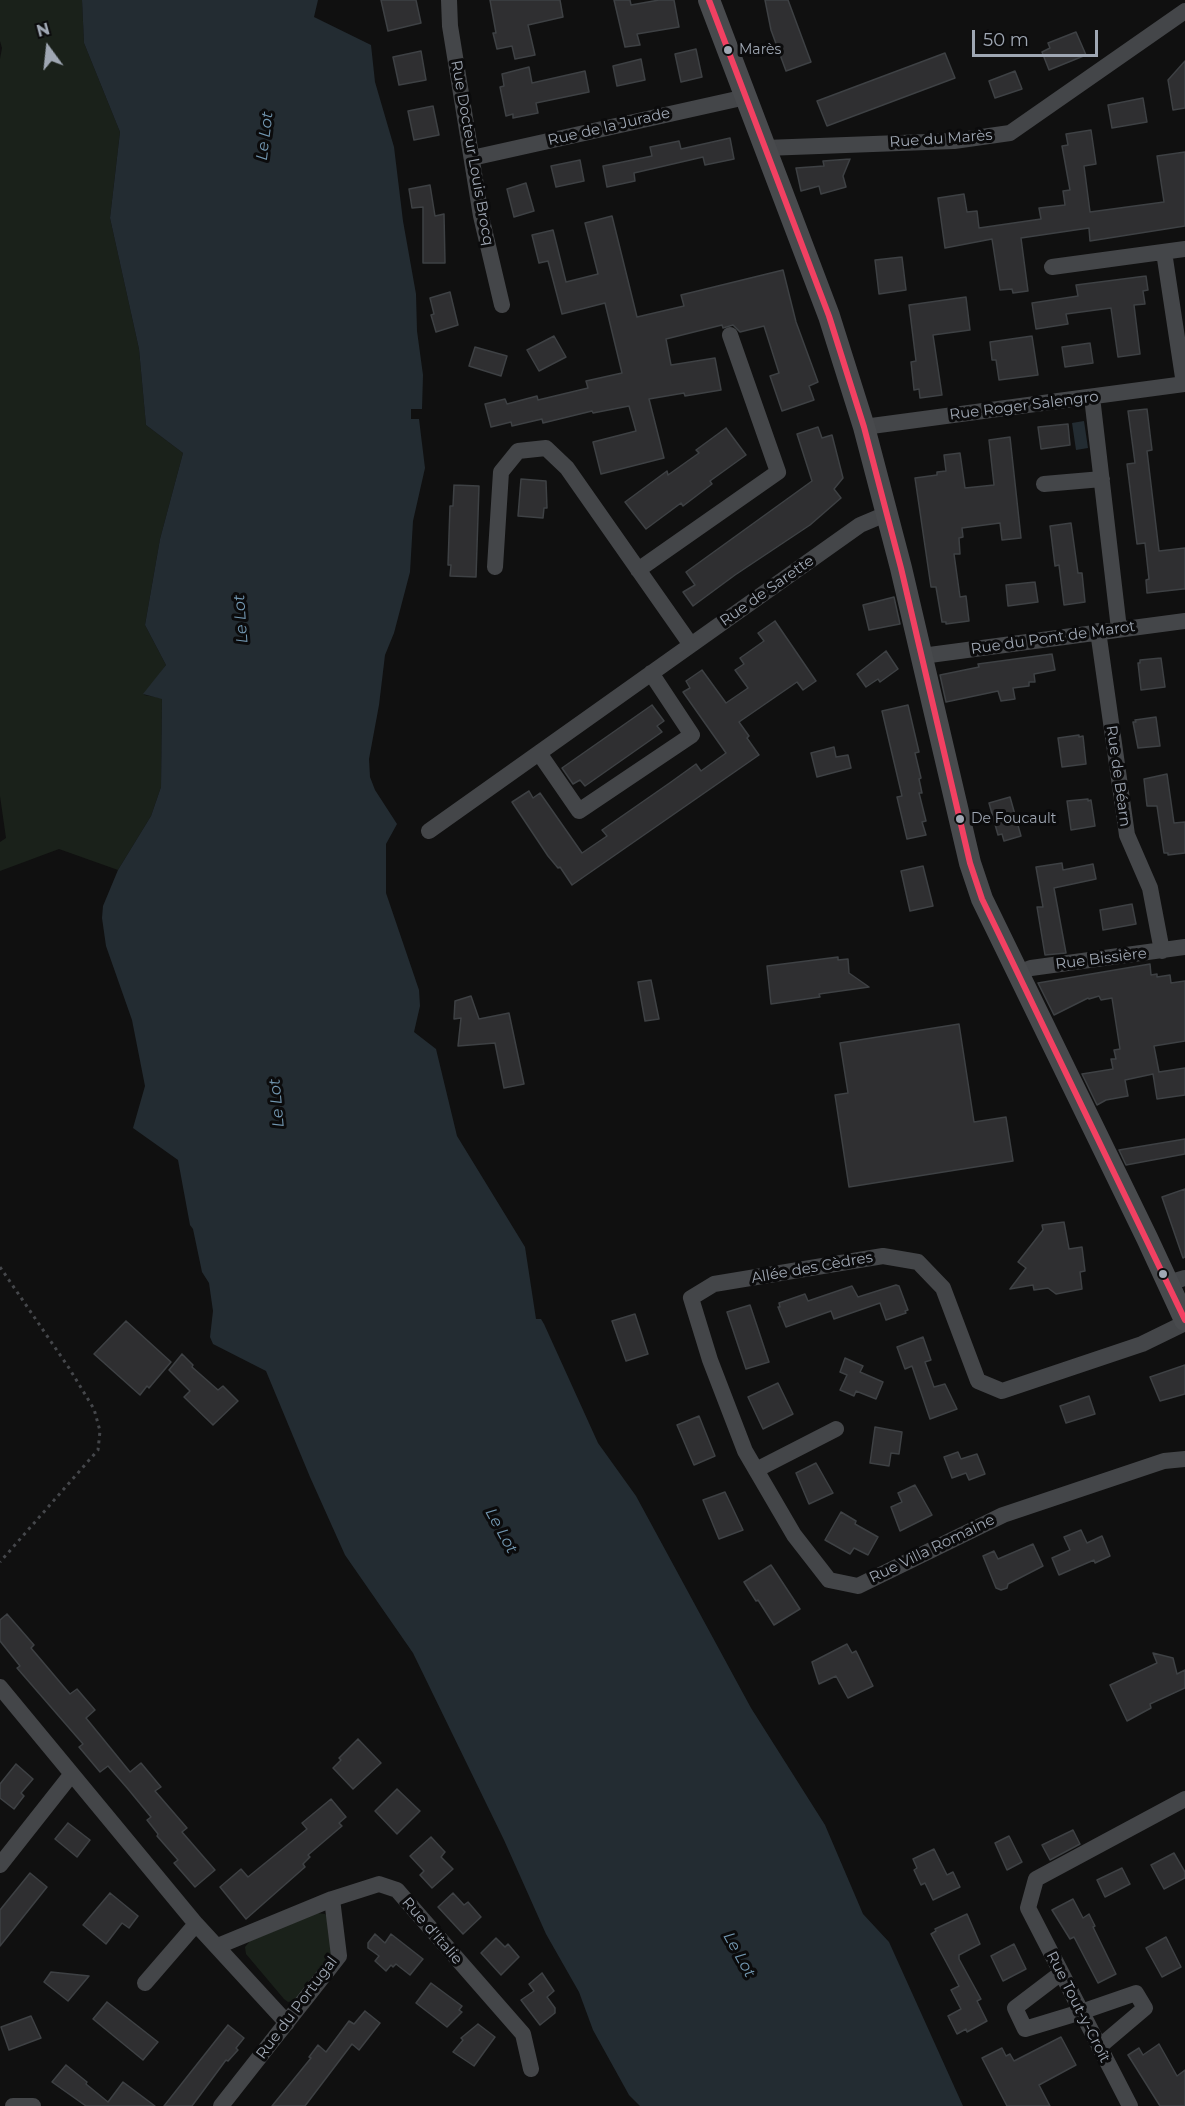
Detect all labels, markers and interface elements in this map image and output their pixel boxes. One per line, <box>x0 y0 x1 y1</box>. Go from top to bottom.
north arrow <box>18 18 78 78</box>
scale bar <box>975 18 1101 56</box>
text: N <box>35 19 52 41</box>
text: 50 m <box>983 29 1029 51</box>
place label: Marès <box>739 42 781 58</box>
marker: Marès <box>722 44 734 56</box>
street label: Rue Docteur Louis Brocq <box>447 59 497 247</box>
street label: Rue de la Jurade <box>546 104 672 150</box>
water label: Le Lot <box>252 111 278 161</box>
street label: Rue du Marès <box>889 126 993 152</box>
street label: Rue Roger Salengro <box>948 388 1100 424</box>
street label: Rue de Sarette <box>716 552 818 630</box>
water label: Le Lot <box>230 594 252 644</box>
street label: Rue du Pont de Marot <box>970 618 1136 658</box>
street label: Rue de Béarn <box>1102 724 1134 828</box>
place label: De Foucault <box>971 811 1056 827</box>
marker: De Foucault <box>954 813 966 825</box>
street label: Rue Bissière <box>1054 944 1148 974</box>
water label: Le Lot <box>265 1078 289 1128</box>
street label: Allée des Cèdres <box>750 1248 874 1288</box>
unlabelled marker <box>1157 1268 1169 1280</box>
water label: Le Lot <box>481 1505 521 1557</box>
street label: Rue Villa Romaine <box>866 1511 998 1587</box>
street label: Rue d'Italie <box>398 1894 466 1968</box>
water label: Le Lot <box>719 1929 759 1981</box>
street label: Rue Tout-y-Croît <box>1042 1948 1114 2066</box>
street label: Rue du Portugal <box>253 1953 341 2063</box>

